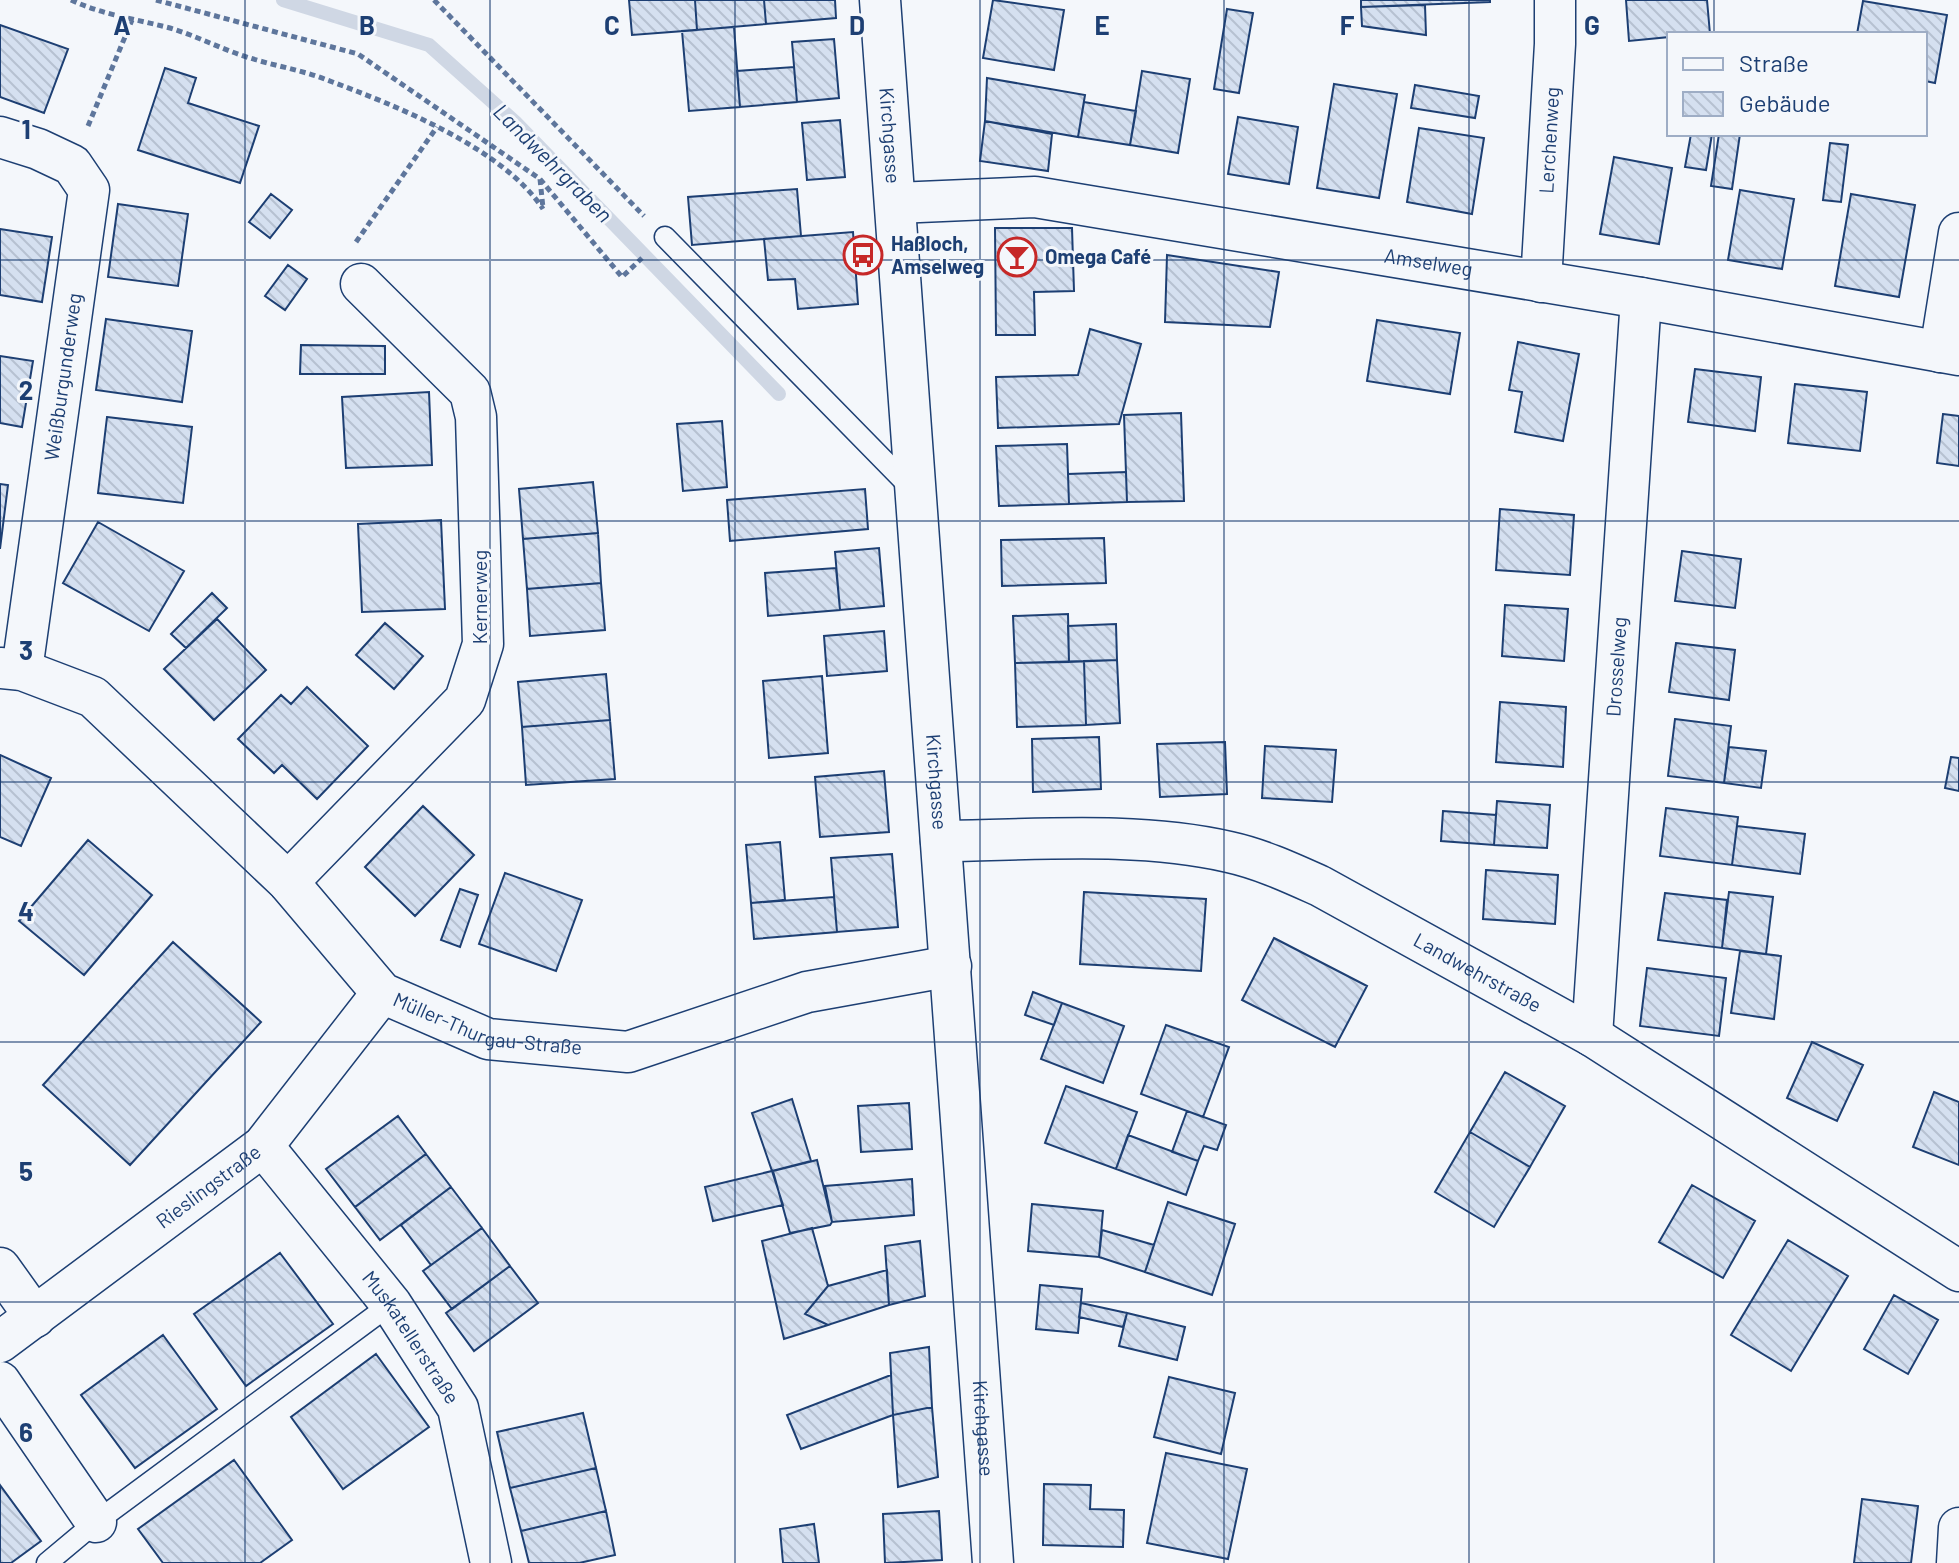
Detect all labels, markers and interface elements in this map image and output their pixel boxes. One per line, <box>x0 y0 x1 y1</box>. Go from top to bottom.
text: A <box>113 9 131 40</box>
text: B <box>359 9 375 40</box>
text: C <box>604 9 620 40</box>
text: D <box>849 9 865 40</box>
text: E <box>1094 9 1110 40</box>
text: F <box>1340 9 1355 40</box>
text: G <box>1584 9 1600 40</box>
legend <box>1667 32 1927 136</box>
text: Straße <box>1739 48 1809 77</box>
street label: Lerchenweg <box>1533 86 1563 194</box>
street label: Kirchgasse <box>875 87 906 184</box>
text: Gebäude <box>1739 88 1831 117</box>
water label: Landwehrgraben <box>489 98 618 227</box>
text: 1 <box>21 113 31 144</box>
place label: Haßloch, Amselweg <box>891 231 984 278</box>
bus stop icon: Haßloch, Amselweg <box>842 234 884 276</box>
bar icon: Omega Café <box>996 236 1038 278</box>
street label: Amselweg <box>1383 242 1475 281</box>
place label: Omega Café <box>1045 244 1151 268</box>
street label: Weißburgunderweg <box>38 291 86 462</box>
text: 2 <box>19 374 33 405</box>
street label: Kernerweg <box>467 550 491 644</box>
street label: Drosselweg <box>1600 616 1631 718</box>
text: 3 <box>19 634 33 665</box>
street label: Kirchgasse <box>922 733 953 831</box>
text: 4 <box>18 895 34 926</box>
street label: Landwehrstraße <box>1410 927 1546 1017</box>
street label: Müller-Thurgau-Straße <box>390 986 583 1059</box>
street label: Rieslingstraße <box>151 1139 265 1233</box>
text: 5 <box>19 1155 33 1186</box>
street label: Muskatellerstraße <box>358 1265 465 1408</box>
street label: Kirchgasse <box>969 1379 1000 1477</box>
text: 6 <box>19 1416 33 1447</box>

